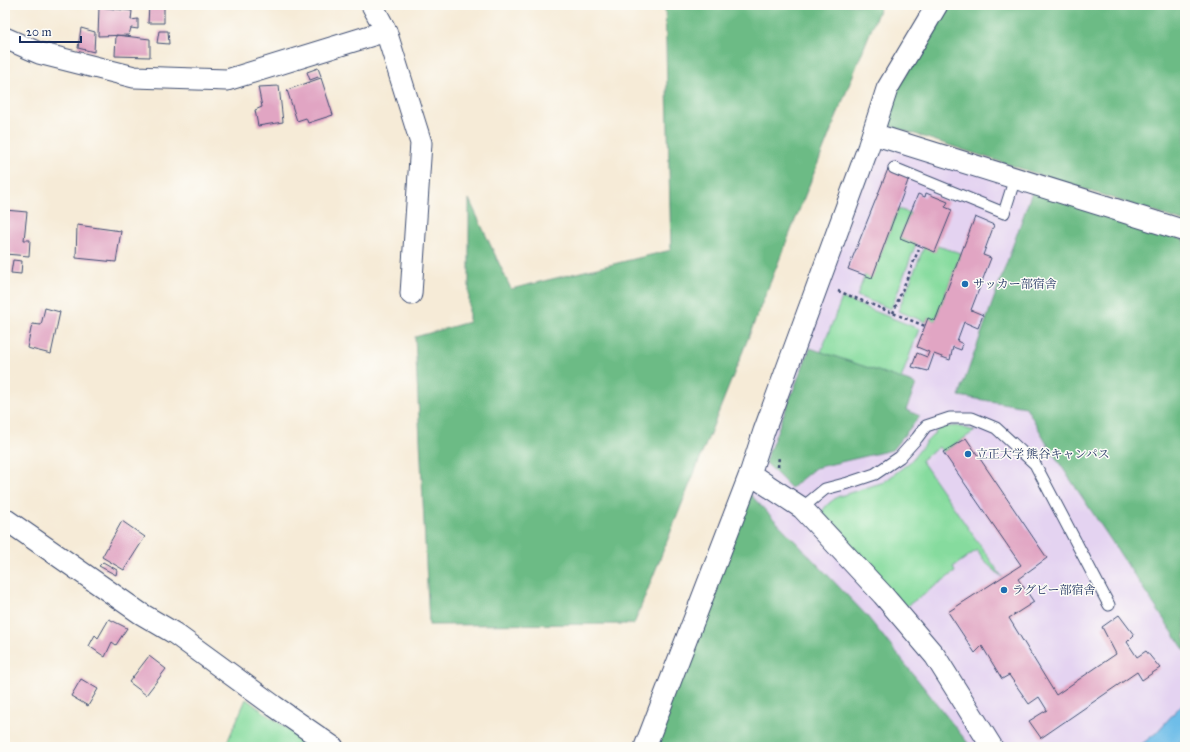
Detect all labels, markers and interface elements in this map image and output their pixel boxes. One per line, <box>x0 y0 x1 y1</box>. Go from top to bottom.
scale bar <box>20 18 81 44</box>
text: 20 m <box>26 25 52 39</box>
place label: サッカー部宿舎 <box>973 277 1057 291</box>
marker: サッカー部宿舎 <box>960 279 970 289</box>
place label: 立正大学 熊谷キャンパス <box>976 447 1110 461</box>
marker: 立正大学 熊谷キャンパス <box>963 449 973 459</box>
place label: ラグビー部宿舎 <box>1012 583 1096 597</box>
marker: ラグビー部宿舎 <box>999 585 1009 595</box>

